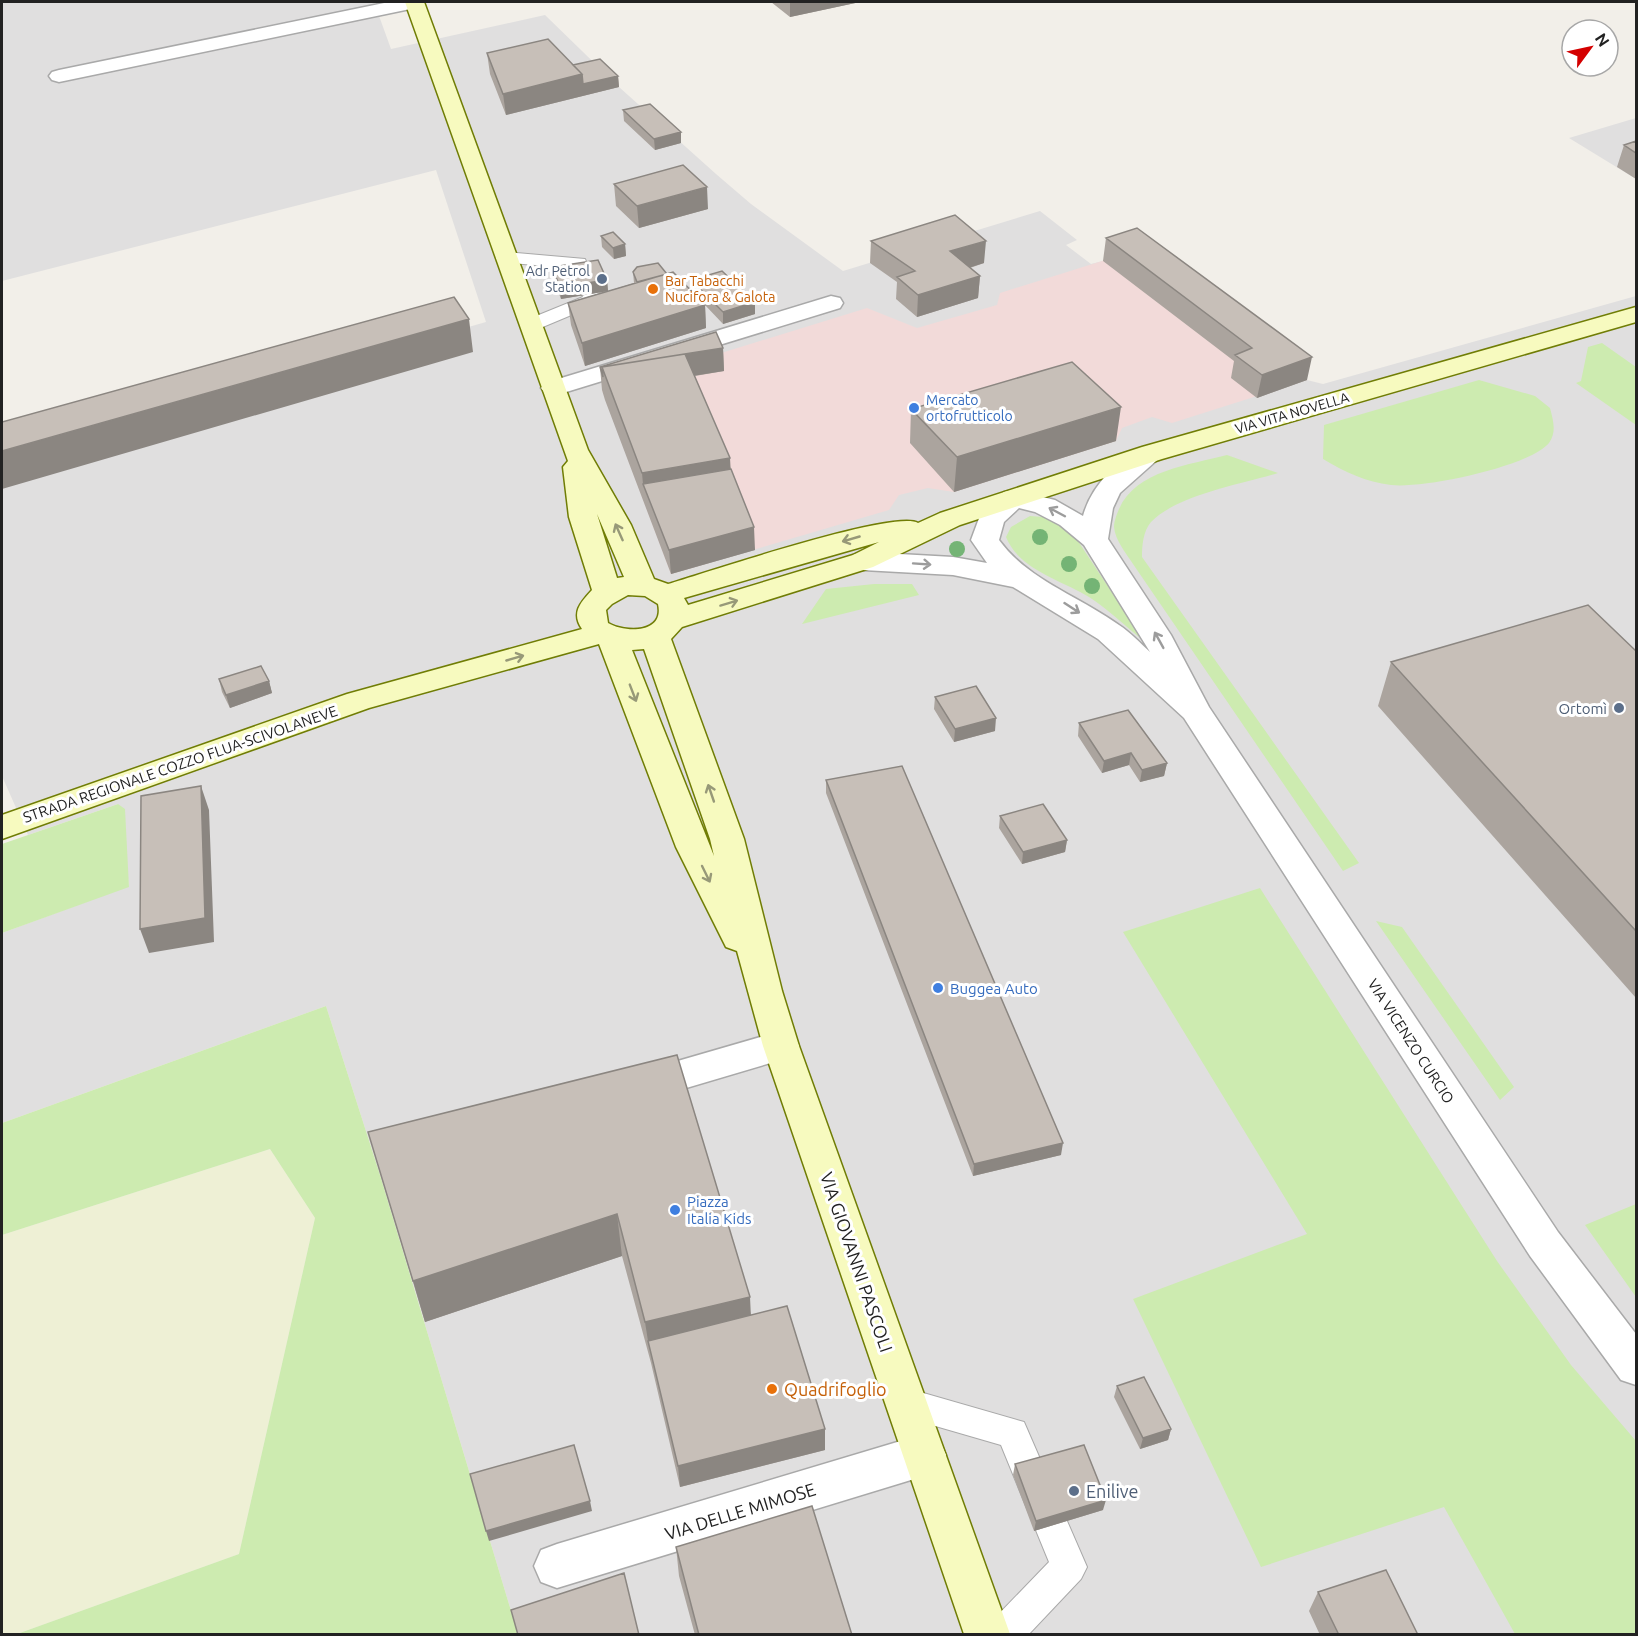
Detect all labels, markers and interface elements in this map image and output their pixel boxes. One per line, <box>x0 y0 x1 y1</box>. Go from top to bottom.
north arrow <box>1560 18 1620 78</box>
text: N <box>1592 30 1613 50</box>
place label: Adr Petrol Station <box>526 263 590 295</box>
marker: Adr Petrol Station <box>595 272 609 286</box>
place label: Bar Tabacchi Nucifora & Galota <box>665 273 775 305</box>
marker: Bar Tabacchi Nucifora & Galota <box>646 282 660 296</box>
street label: VIA VITA NOVELLA <box>1233 389 1351 437</box>
place label: Mercato ortofrutticolo <box>926 392 1013 424</box>
marker: Mercato ortofrutticolo <box>907 401 921 415</box>
one-way arrow <box>1049 506 1067 517</box>
one-way arrow <box>613 523 624 541</box>
one-way arrow <box>842 534 861 545</box>
one-way arrow <box>911 559 931 570</box>
one-way arrow <box>719 597 738 608</box>
one-way arrow <box>1064 602 1081 615</box>
one-way arrow <box>1153 631 1164 649</box>
one-way arrow <box>506 652 525 663</box>
one-way arrow <box>628 683 639 701</box>
place label: Ortomì <box>1558 700 1607 717</box>
marker: Ortomì <box>1612 701 1626 715</box>
street label: STRADA REGIONALE COZZO FLUA-SCIVOLANEVE <box>21 702 339 826</box>
one-way arrow <box>704 784 715 802</box>
one-way arrow <box>700 864 712 882</box>
street label: VIA VICENZO CURCIO <box>1364 976 1458 1106</box>
place label: Buggea Auto <box>950 980 1038 997</box>
marker: Buggea Auto <box>931 981 945 995</box>
street label: VIA GIOVANNI PASCOLI <box>817 1169 897 1355</box>
place label: Piazza Italia Kids <box>687 1193 752 1227</box>
marker: Piazza Italia Kids <box>668 1203 682 1217</box>
place label: Quadrifoglio <box>784 1379 887 1400</box>
marker: Quadrifoglio <box>765 1382 779 1396</box>
street label: VIA DELLE MIMOSE <box>662 1479 818 1543</box>
place label: Enilive <box>1086 1481 1139 1501</box>
marker: Enilive <box>1067 1484 1081 1498</box>

